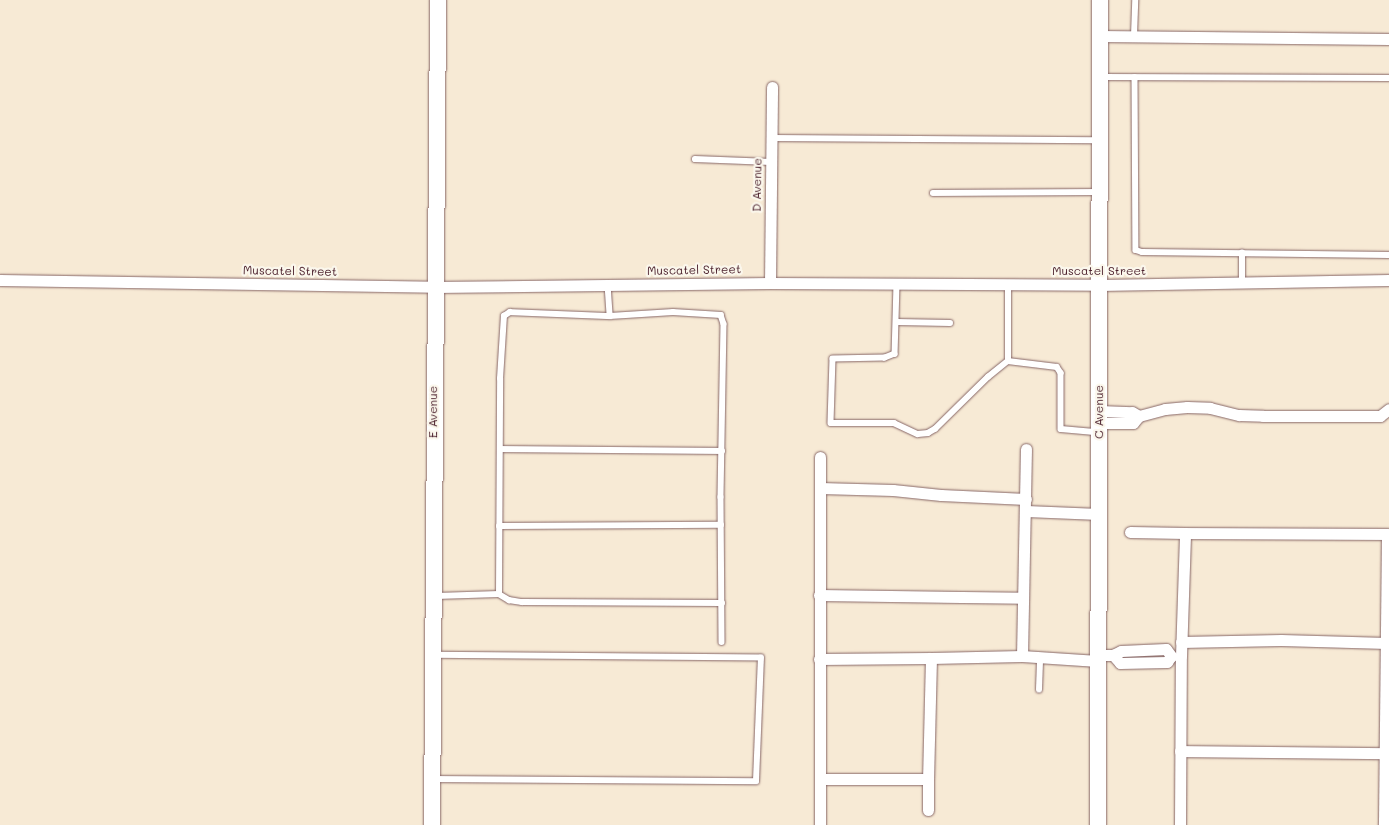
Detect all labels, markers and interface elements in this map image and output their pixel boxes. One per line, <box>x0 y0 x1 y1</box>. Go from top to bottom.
street label: D Avenue <box>749 158 765 212</box>
street label: Muscatel Street <box>647 262 741 278</box>
street label: Muscatel Street <box>243 263 337 279</box>
street label: Muscatel Street <box>1052 264 1146 278</box>
street label: C Avenue <box>1092 385 1106 439</box>
street label: E Avenue <box>426 386 440 438</box>

